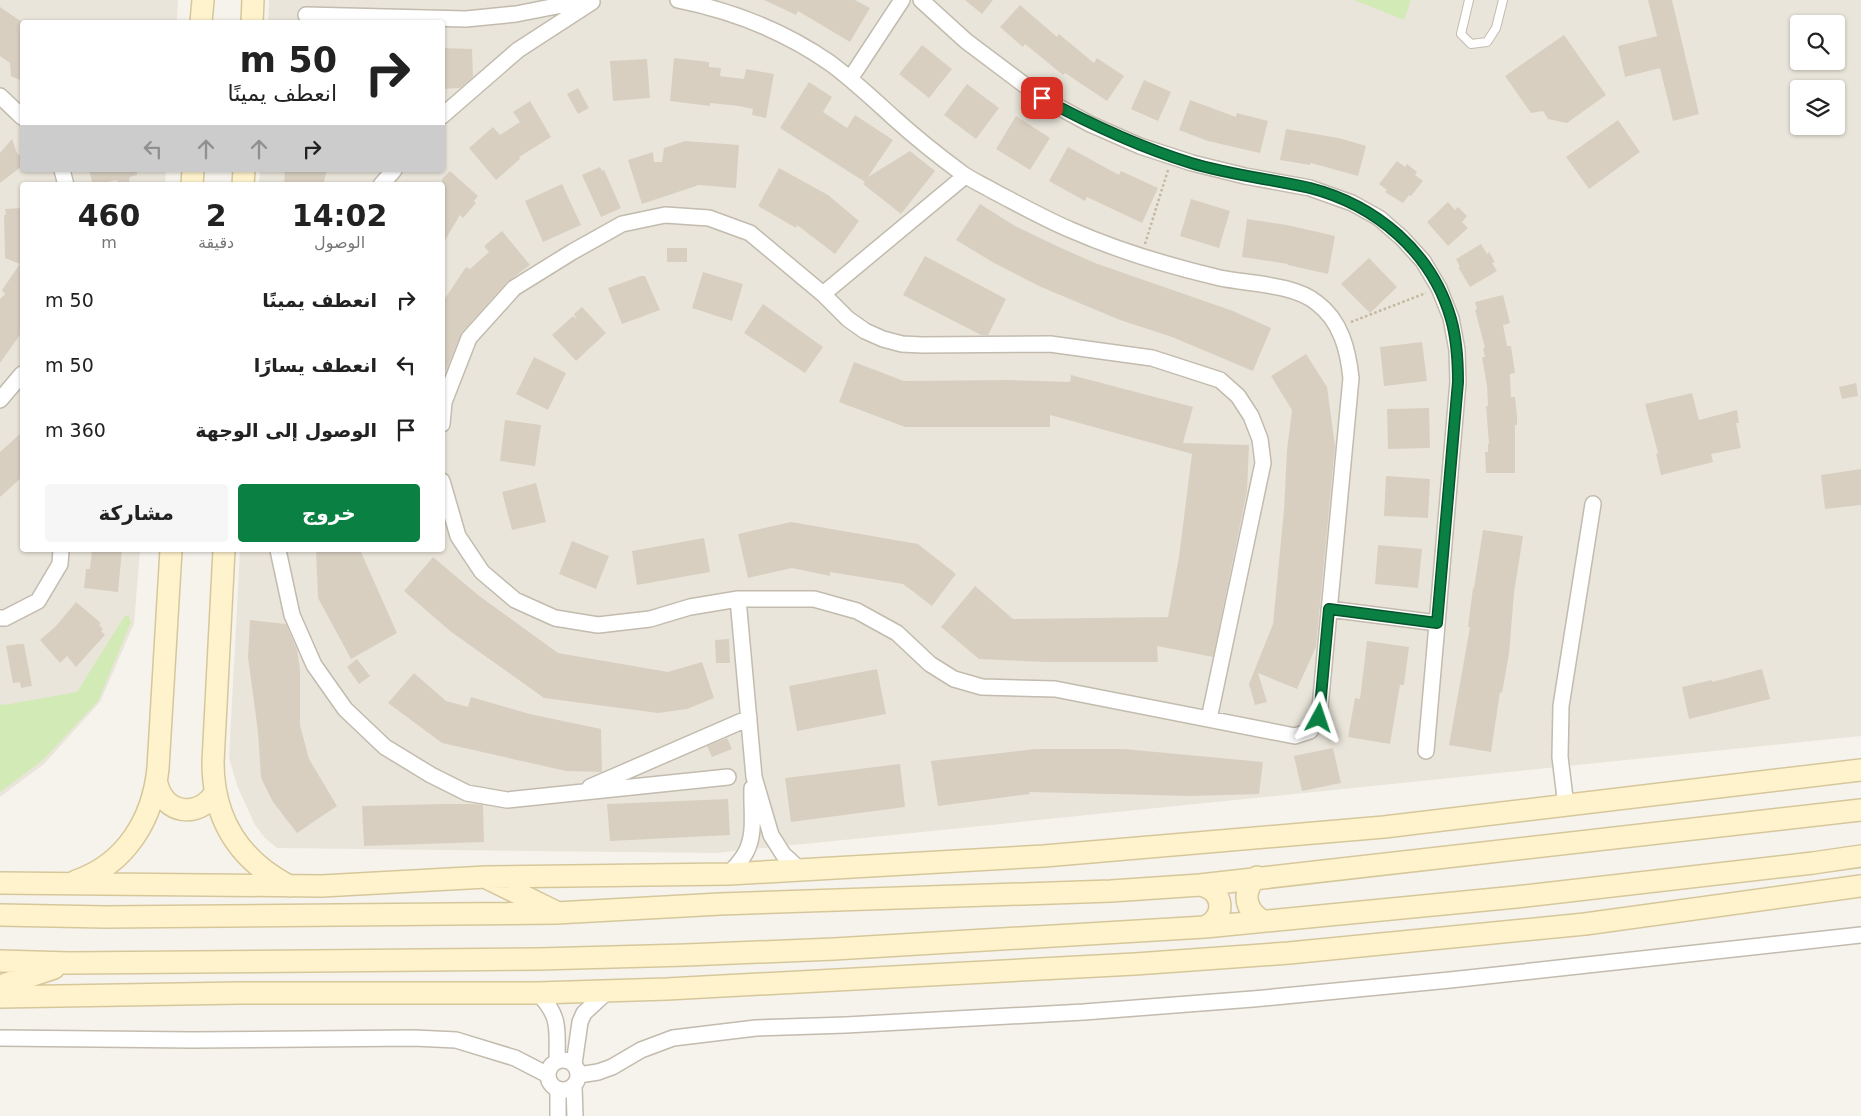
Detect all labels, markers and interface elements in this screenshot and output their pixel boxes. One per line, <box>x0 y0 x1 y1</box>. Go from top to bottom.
map controls <box>1790 15 1845 135</box>
button: search <box>1790 15 1845 70</box>
text: 50 m <box>240 40 337 80</box>
icon: right <box>355 40 420 105</box>
pin <box>1021 77 1063 119</box>
button: layers <box>1790 80 1845 135</box>
text: انعطف يمينًا <box>228 81 337 106</box>
icon: arrive <box>1028 84 1056 112</box>
icon: left <box>139 135 167 163</box>
icon: ahead <box>192 135 220 163</box>
icon: ahead <box>245 135 273 163</box>
icon: right <box>298 135 326 163</box>
text: 460 <box>78 198 140 233</box>
text: 2 <box>206 198 227 233</box>
text: 14:02 <box>292 198 387 233</box>
text: m <box>101 233 117 252</box>
text: دقيقة <box>198 233 234 252</box>
text: الوصول <box>314 233 365 252</box>
icon: right <box>392 286 420 314</box>
text: 50 m <box>45 289 94 311</box>
text: انعطف يمينًا <box>262 289 377 311</box>
icon: left <box>392 351 420 379</box>
text: 50 m <box>45 354 94 376</box>
text: انعطف يسارًا <box>254 354 377 376</box>
icon: arrive <box>392 416 420 444</box>
text: 360 m <box>45 419 106 441</box>
text: الوصول إلى الوجهة <box>195 419 377 441</box>
button: مشاركة <box>45 484 228 542</box>
button: خروج <box>238 484 420 542</box>
position arrow <box>1292 691 1344 743</box>

